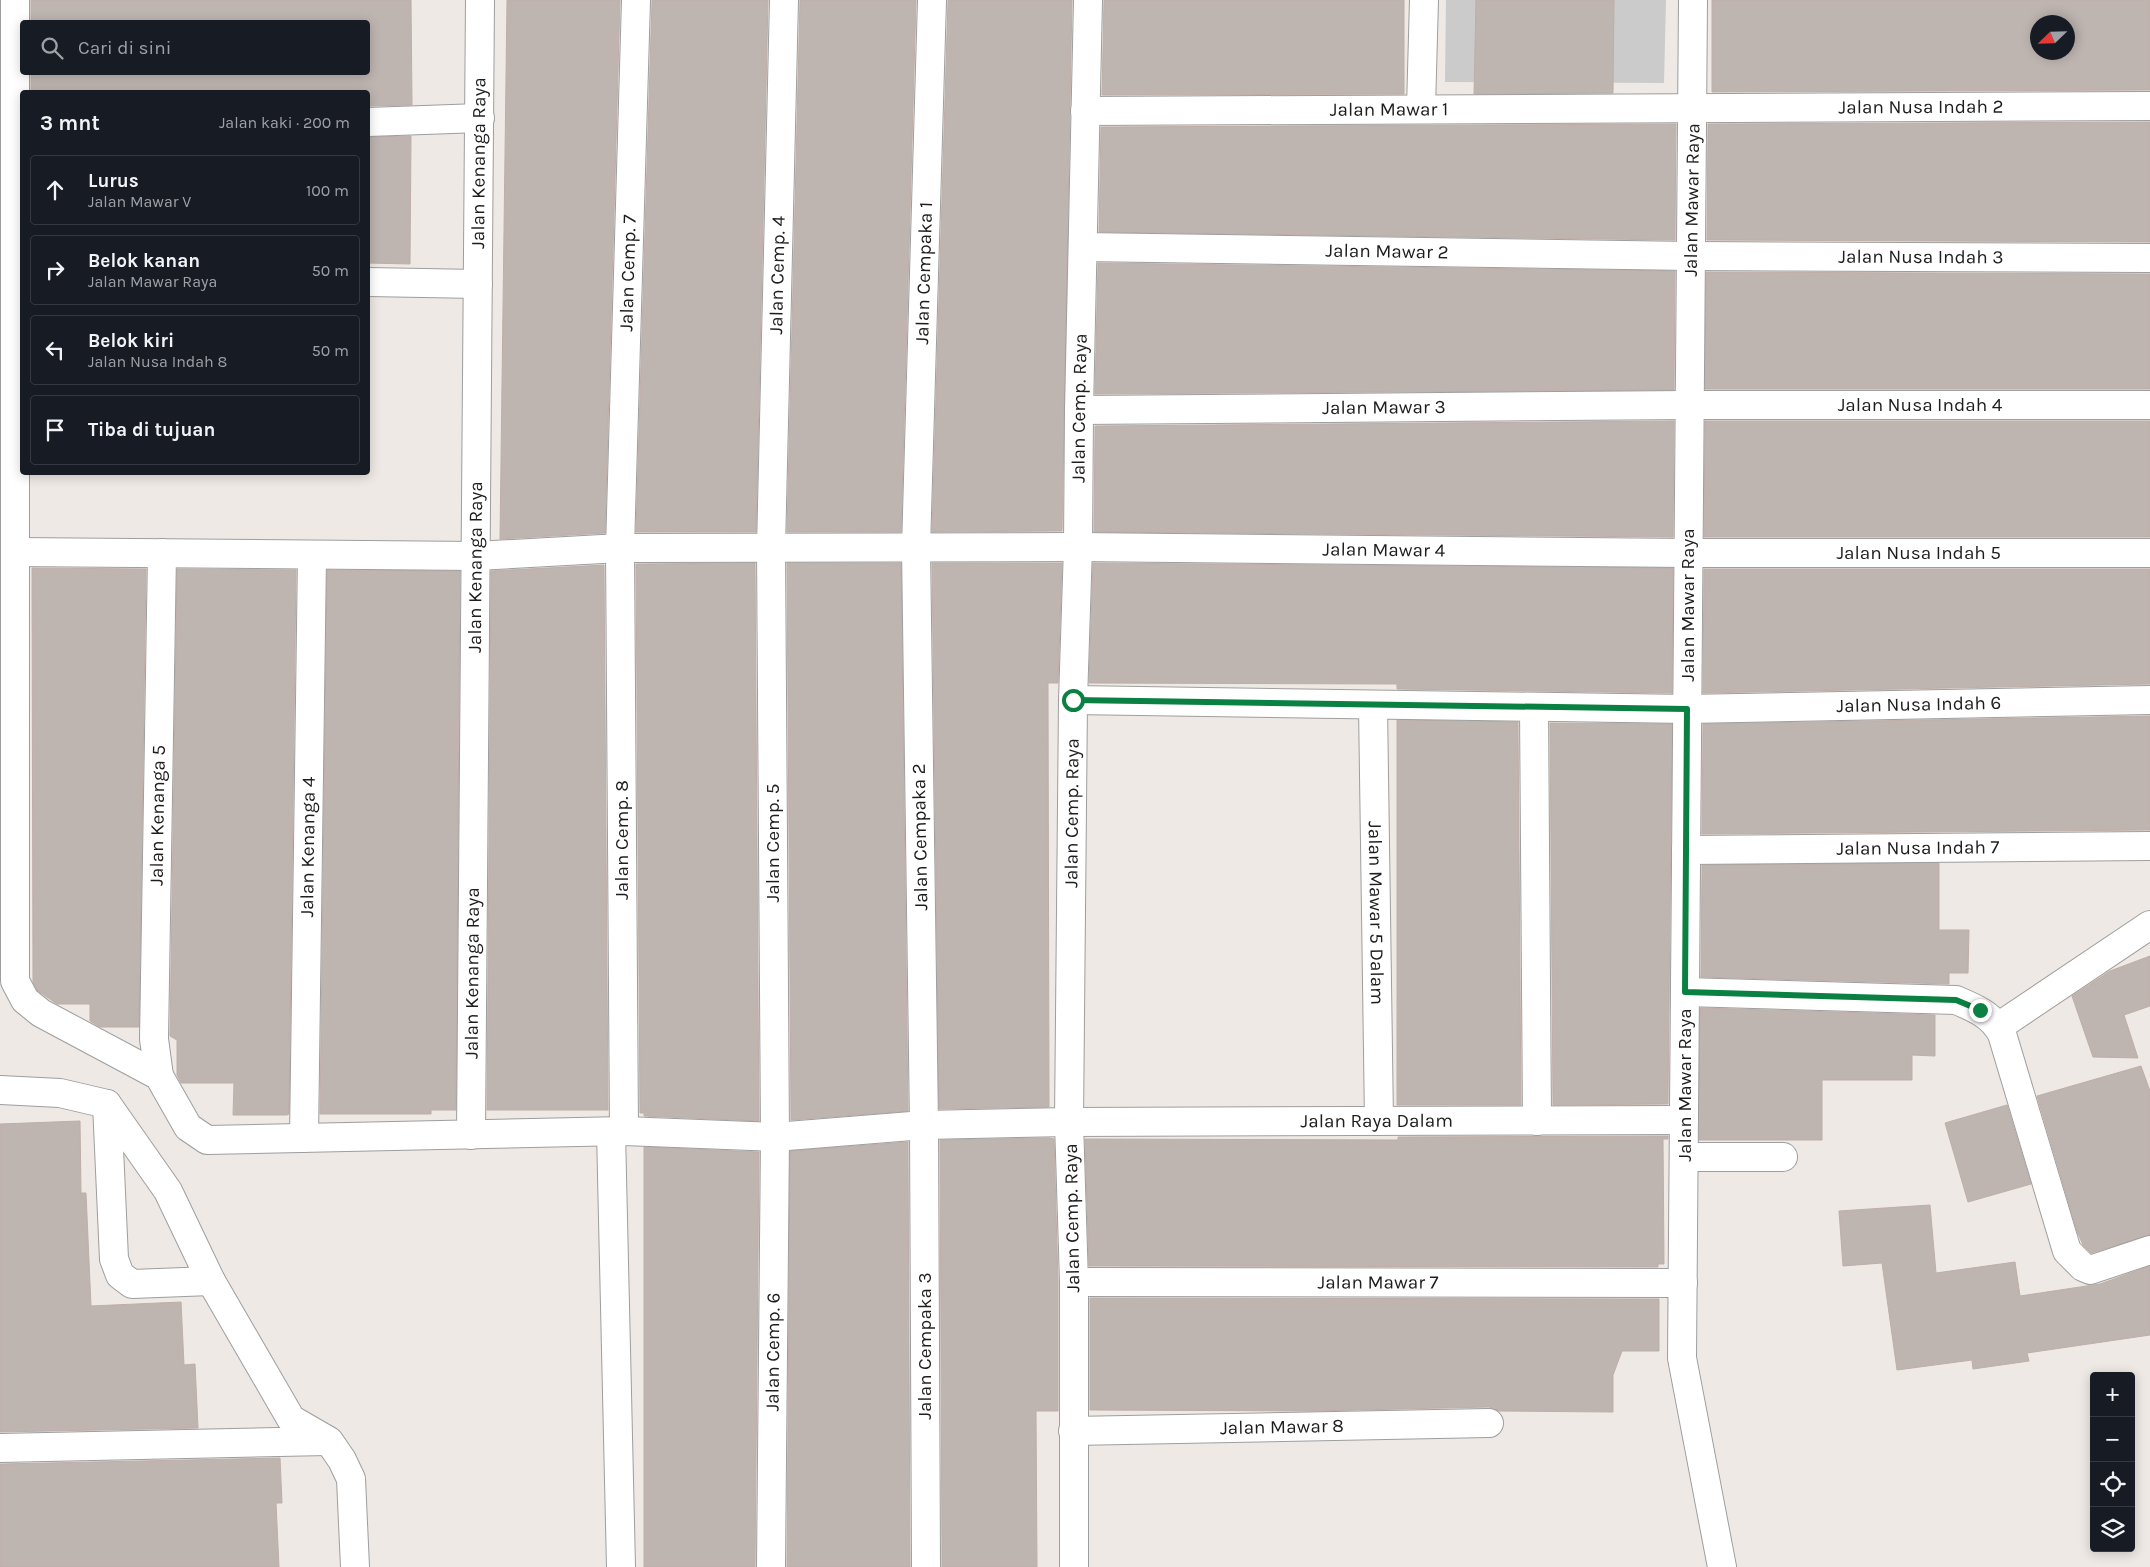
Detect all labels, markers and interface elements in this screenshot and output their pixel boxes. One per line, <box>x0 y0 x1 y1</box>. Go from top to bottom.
north arrow <box>2030 15 2075 60</box>
search box <box>20 20 370 75</box>
icon: search <box>38 34 66 62</box>
text: Cari di sini <box>78 37 171 59</box>
street label: Jalan Kenanga Raya <box>467 77 490 249</box>
street label: Jalan Nusa Indah 2 <box>1838 96 2004 118</box>
street label: Jalan Mawar 1 <box>1330 98 1448 121</box>
text: 3 mnt <box>40 111 100 135</box>
text: Jalan kaki · 200 m <box>219 113 350 132</box>
street label: Jalan Mawar Raya <box>1680 123 1704 277</box>
text: Lurus <box>88 170 139 192</box>
icon: ahead <box>41 176 69 204</box>
text: 100 m <box>306 181 349 200</box>
text: Jalan Mawar V <box>88 192 191 211</box>
street label: Jalan Cempaka 1 <box>911 202 937 345</box>
street label: Jalan Cemp. 7 <box>615 214 641 332</box>
street label: Jalan Cemp. 4 <box>765 215 790 335</box>
street label: Jalan Mawar 2 <box>1325 240 1449 263</box>
street label: Jalan Nusa Indah 3 <box>1838 246 2004 268</box>
text: Belok kanan <box>88 250 200 272</box>
icon: right <box>41 256 69 284</box>
text: 50 m <box>312 261 349 280</box>
text: Jalan Mawar Raya <box>88 272 217 291</box>
text: Belok kiri <box>88 330 174 352</box>
street label: Jalan Cemp. Raya <box>1067 333 1092 483</box>
icon: left <box>41 336 69 364</box>
text: 50 m <box>312 341 349 360</box>
text: Jalan Nusa Indah 8 <box>88 352 227 371</box>
street label: Jalan Nusa Indah 4 <box>1838 394 2003 416</box>
street label: Jalan Mawar 3 <box>1322 396 1446 419</box>
icon: arrive <box>41 416 69 444</box>
text: Tiba di tujuan <box>88 419 215 441</box>
street label: Jalan Kenanga Raya <box>464 481 487 653</box>
street label: Jalan Mawar Raya <box>1677 528 1699 682</box>
street label: Jalan Mawar 4 <box>1322 538 1446 562</box>
street label: Jalan Nusa Indah 5 <box>1836 542 2001 564</box>
route start <box>1062 689 1085 712</box>
street label: Jalan Nusa Indah 6 <box>1836 692 2002 717</box>
street label: Jalan Cemp. Raya <box>1060 738 1084 888</box>
street label: Jalan Kenanga 5 <box>146 745 170 886</box>
street label: Jalan Cempaka 2 <box>908 763 932 911</box>
street label: Jalan Kenanga 4 <box>296 776 320 918</box>
street label: Jalan Cemp. 8 <box>611 780 633 900</box>
street label: Jalan Cemp. 5 <box>762 784 784 902</box>
street label: Jalan Mawar 5 Dalam <box>1364 821 1388 1005</box>
street label: Jalan Nusa Indah 7 <box>1836 836 2000 860</box>
street label: Jalan Kenanga Raya <box>461 887 484 1059</box>
route end <box>1969 999 1992 1022</box>
street label: Jalan Mawar Raya <box>1674 1008 1696 1162</box>
street label: Jalan Raya Dalam <box>1300 1110 1453 1132</box>
street label: Jalan Cemp. Raya <box>1060 1143 1084 1293</box>
street label: Jalan Mawar 7 <box>1317 1271 1439 1294</box>
street label: Jalan Cempaka 3 <box>914 1272 936 1420</box>
street label: Jalan Cemp. 6 <box>761 1292 785 1412</box>
map controls <box>2090 1372 2135 1552</box>
button: + <box>2090 1372 2135 1417</box>
street label: Jalan Mawar 8 <box>1220 1415 1344 1439</box>
button: − <box>2090 1417 2135 1462</box>
button: locate <box>2090 1462 2135 1507</box>
button: layers <box>2090 1507 2135 1552</box>

